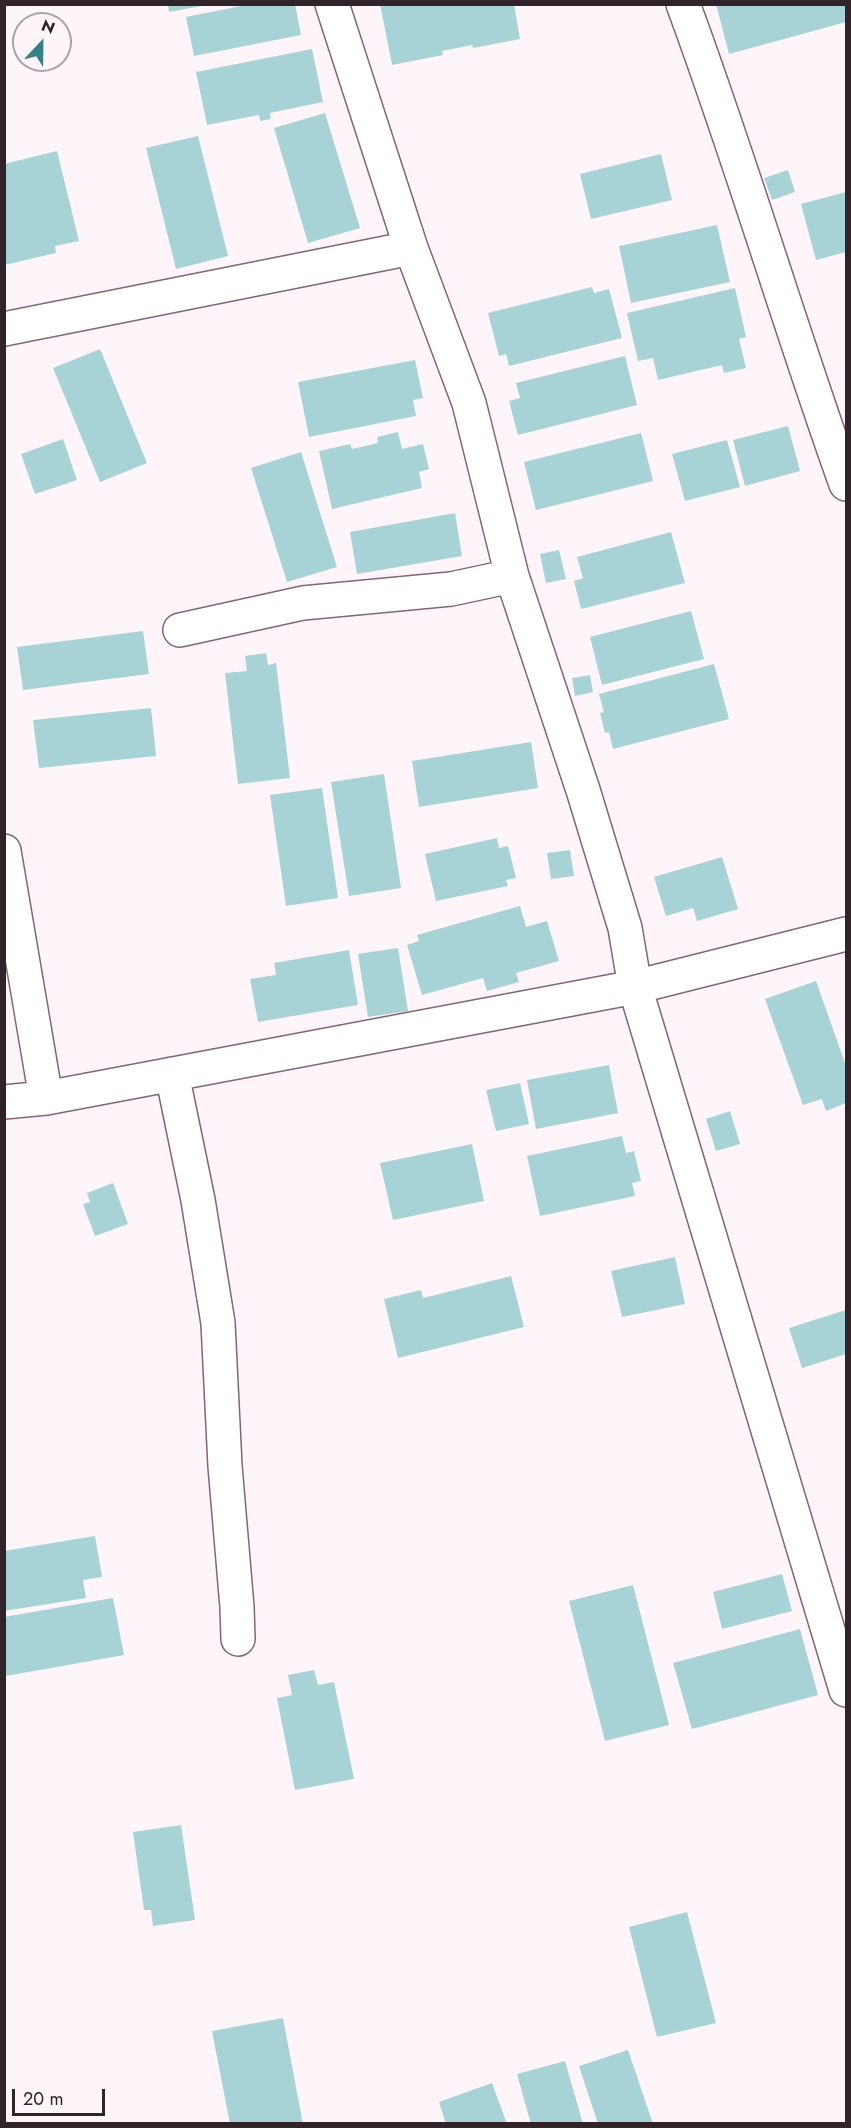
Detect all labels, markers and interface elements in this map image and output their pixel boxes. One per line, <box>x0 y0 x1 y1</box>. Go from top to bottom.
north arrow <box>12 12 72 72</box>
text: N <box>38 14 58 40</box>
scale bar <box>15 2077 108 2115</box>
text: 20 m <box>23 2086 63 2112</box>

